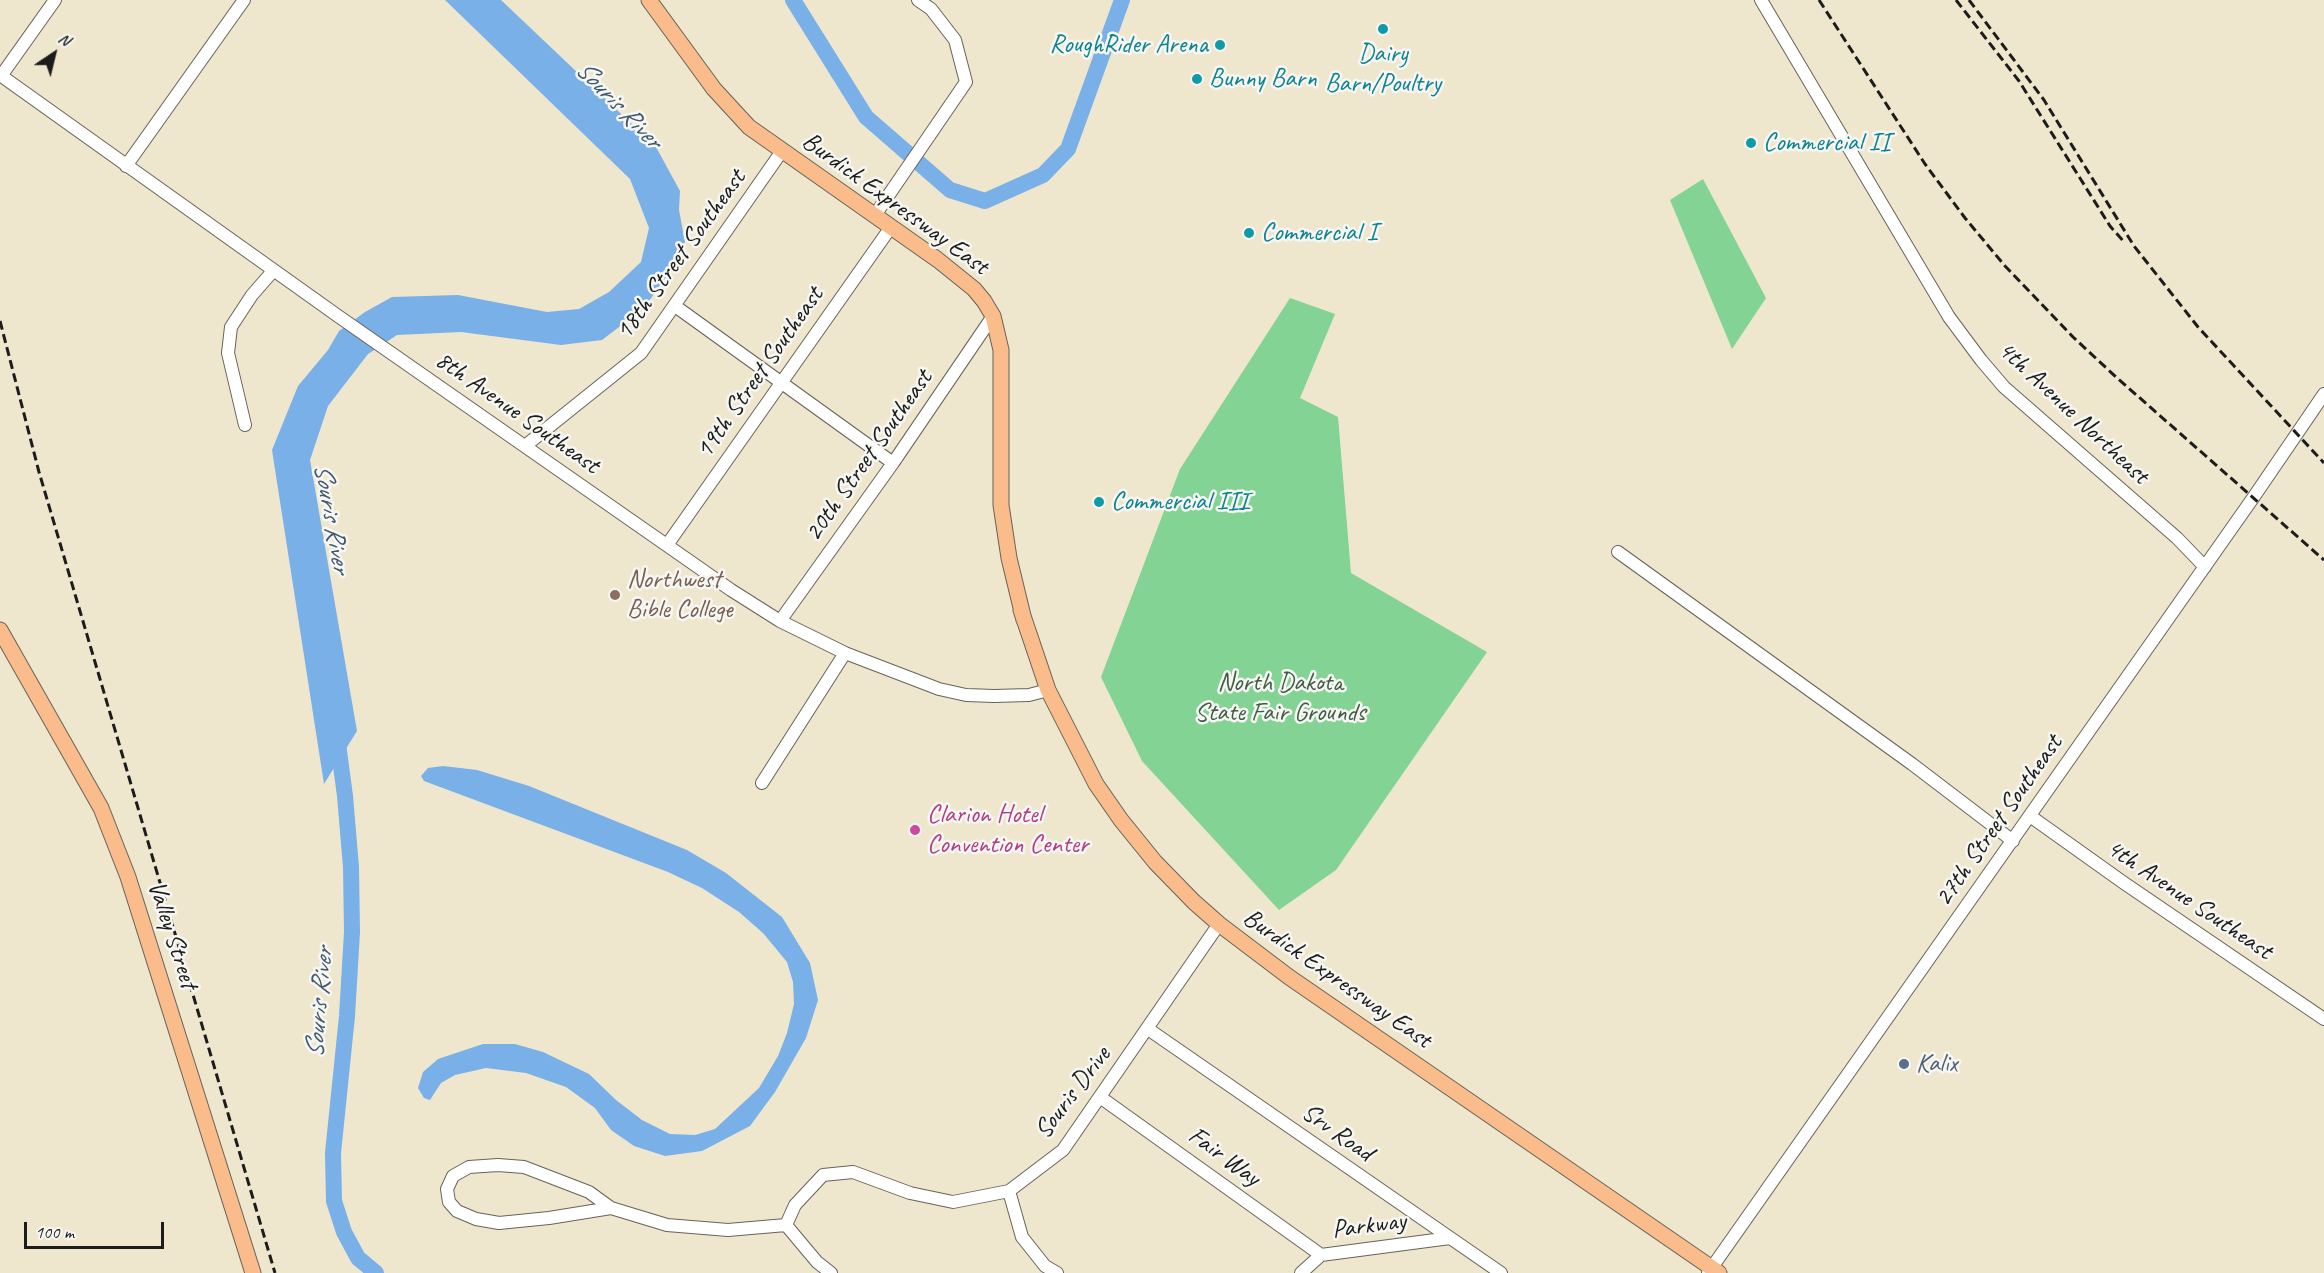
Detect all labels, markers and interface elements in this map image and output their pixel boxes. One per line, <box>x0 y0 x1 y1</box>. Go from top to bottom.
marker: Dairy Barn/Poultry <box>1376 22 1390 36</box>
north arrow <box>24 24 84 84</box>
text: N <box>55 28 74 50</box>
place label: RoughRider Arena <box>1050 29 1208 61</box>
marker: RoughRider Arena <box>1213 38 1227 52</box>
place label: Dairy Barn/Poultry <box>1325 38 1441 100</box>
water label: Souris River <box>568 54 668 156</box>
place label: Bunny Barn <box>1209 63 1317 95</box>
marker: Bunny Barn <box>1190 72 1204 86</box>
street label: Burdick Expressway East <box>796 126 994 282</box>
place label: Commercial II <box>1763 127 1890 159</box>
marker: Commercial II <box>1744 136 1758 150</box>
street label: 18th Street Southeast <box>609 164 753 346</box>
place label: Commercial I <box>1261 217 1377 249</box>
marker: Commercial I <box>1242 226 1256 240</box>
street label: 19th Street Southeast <box>689 281 831 465</box>
street label: 4th Avenue Northeast <box>1991 335 2155 491</box>
street label: 8th Avenue Southeast <box>429 345 605 481</box>
street label: 20th Street Southeast <box>798 364 940 548</box>
water label: Souris River <box>305 461 357 575</box>
place label: Commercial III <box>1111 486 1249 518</box>
marker: Commercial III <box>1092 495 1106 509</box>
place label: Northwest Bible College <box>627 564 732 626</box>
marker: Northwest Bible College <box>608 588 622 602</box>
park label: North Dakota State Fair Grounds <box>1195 667 1365 728</box>
street label: 27th Street Southeast <box>1928 729 2070 913</box>
place label: Clarion Hotel Convention Center <box>927 799 1088 861</box>
marker: Clarion Hotel Convention Center <box>908 823 922 837</box>
street label: 4th Avenue Southeast <box>2100 833 2278 967</box>
street label: Valley Street <box>140 877 204 993</box>
street label: Burdick Expressway East <box>1237 902 1437 1056</box>
water label: Souris River <box>299 947 341 1059</box>
street label: Souris Drive <box>1028 1041 1118 1145</box>
place label: Kalix <box>1916 1048 1957 1080</box>
marker: Kalix <box>1897 1057 1911 1071</box>
street label: Srv Road <box>1295 1097 1379 1169</box>
street label: Fair Way <box>1182 1120 1266 1194</box>
street label: Parkway <box>1330 1206 1408 1246</box>
scale bar <box>27 1210 166 1248</box>
text: 100 m <box>35 1221 74 1243</box>

